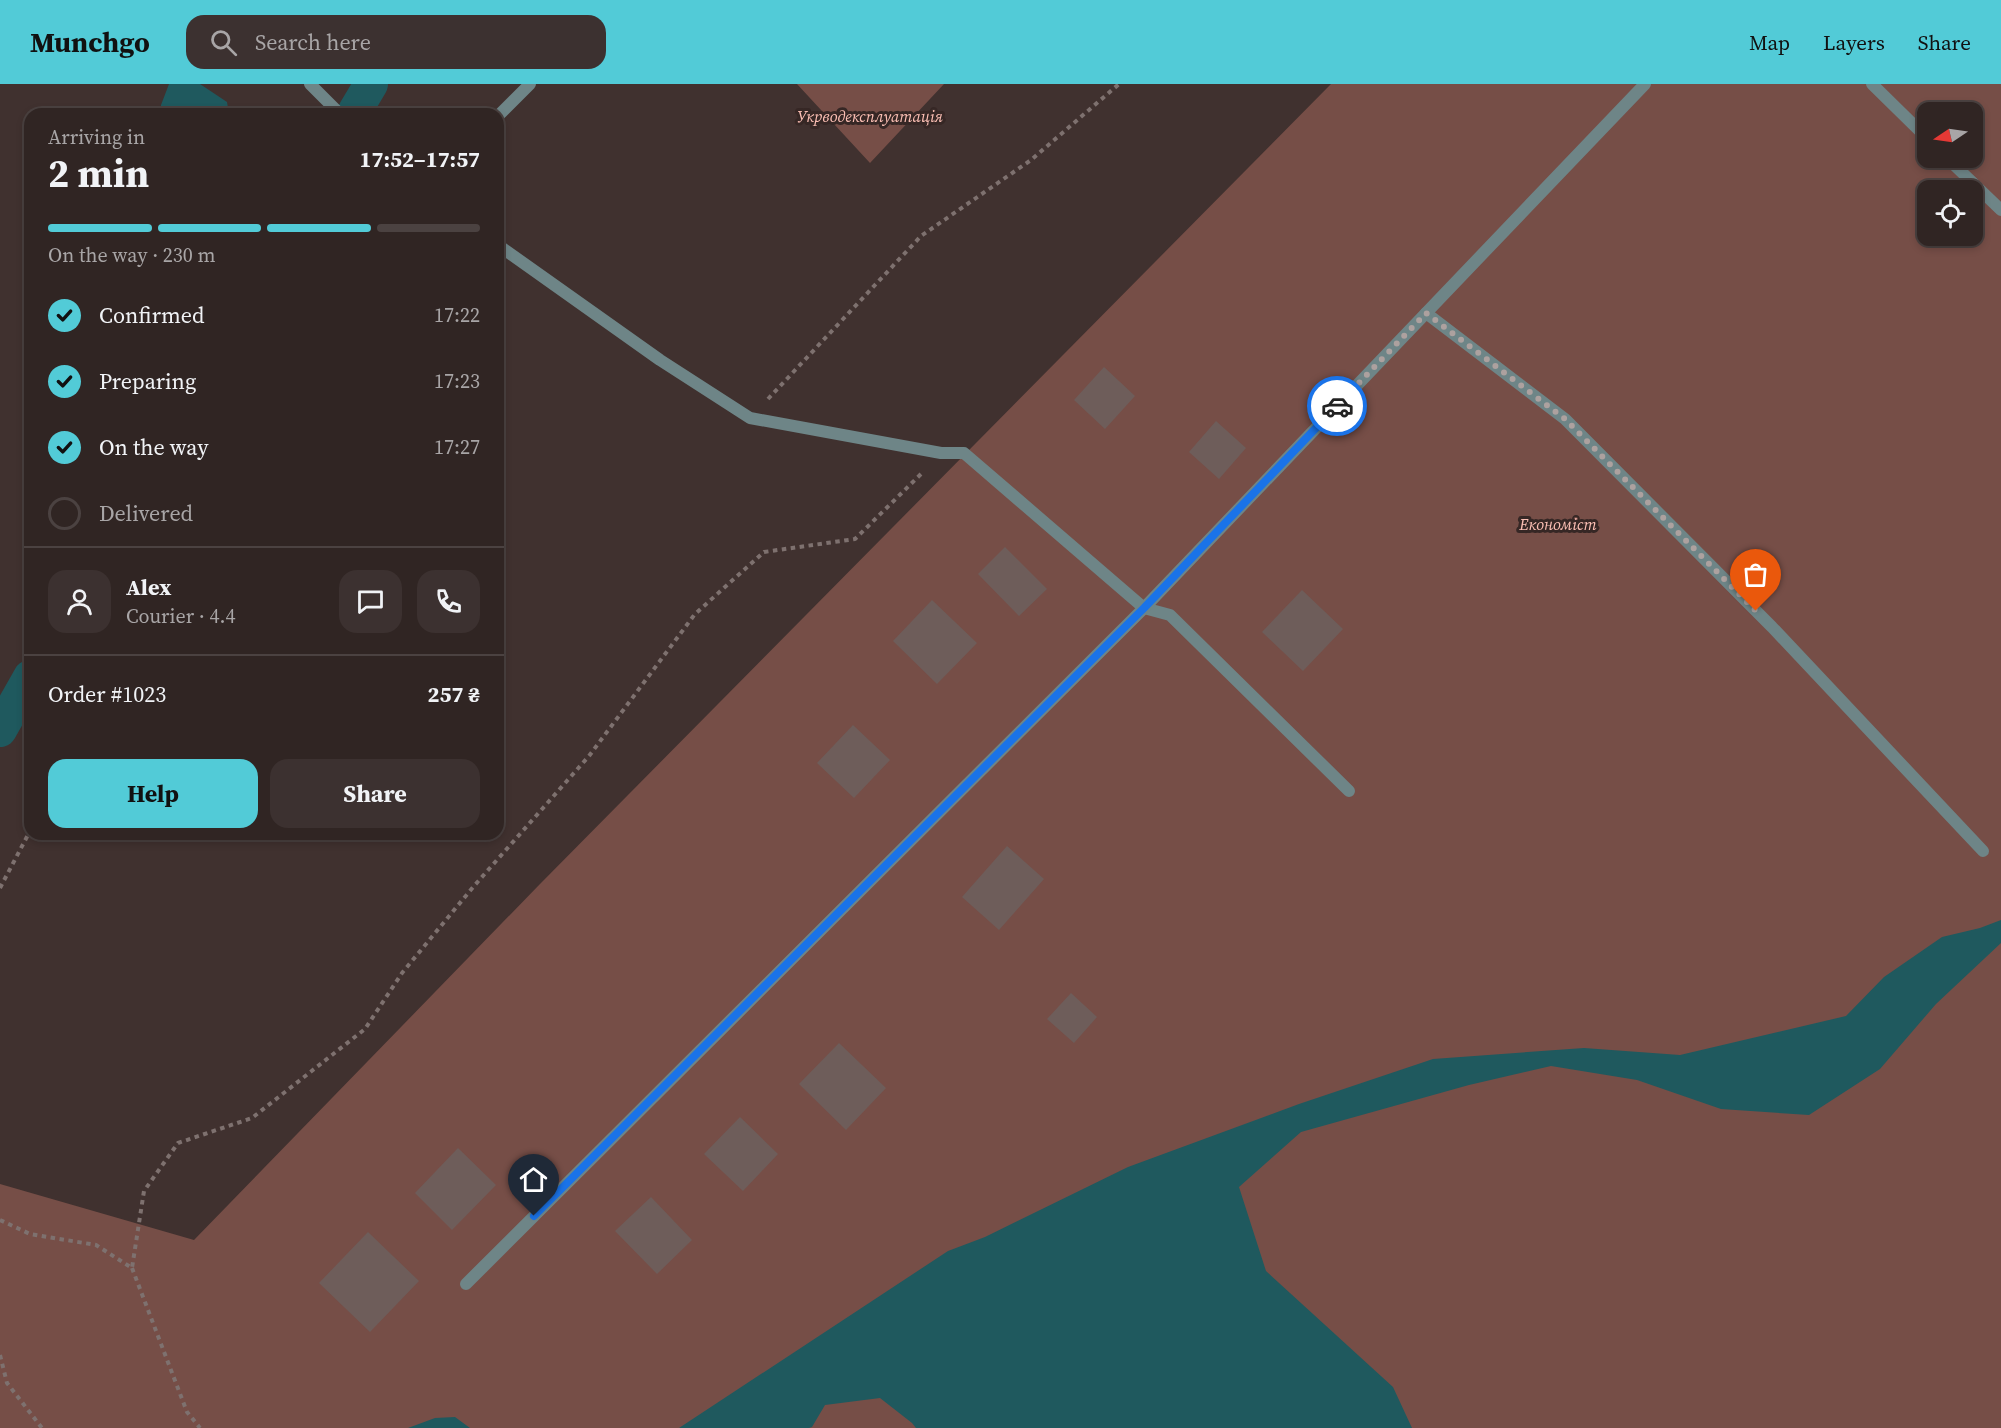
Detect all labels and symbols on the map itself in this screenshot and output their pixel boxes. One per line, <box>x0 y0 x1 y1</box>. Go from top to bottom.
north arrow <box>1917 102 1983 168</box>
park label: Укрводексплуатація <box>797 105 943 127</box>
courier <box>1307 376 1367 436</box>
park label: Економіст <box>1518 513 1597 535</box>
pin <box>1730 549 1781 611</box>
pin <box>508 1154 559 1216</box>

